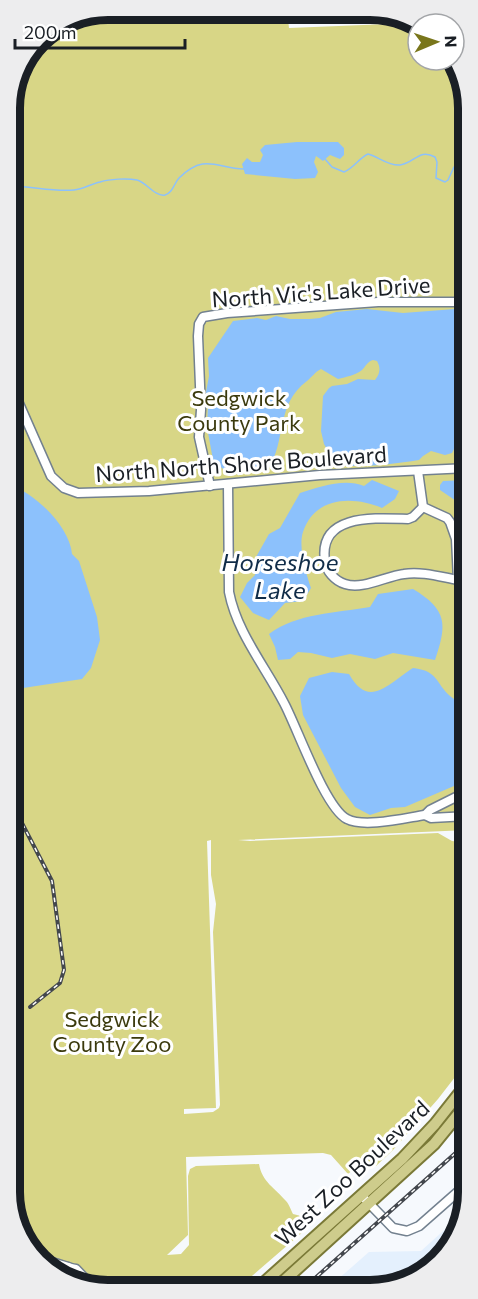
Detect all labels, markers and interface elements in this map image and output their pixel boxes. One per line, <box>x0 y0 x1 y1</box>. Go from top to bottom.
scale bar <box>15 12 184 50</box>
north arrow <box>406 12 466 72</box>
text: 200 m <box>24 21 77 43</box>
text: N <box>442 35 461 48</box>
street label: North Vic's Lake Drive <box>211 270 431 313</box>
park label: Sedgwick County Park <box>177 384 301 436</box>
street label: North North Shore Boulevard <box>94 440 387 487</box>
water label: Horseshoe Lake <box>222 547 339 604</box>
park label: Sedgwick County Zoo <box>53 1005 171 1057</box>
street label: West Zoo Boulevard <box>269 1094 434 1251</box>

